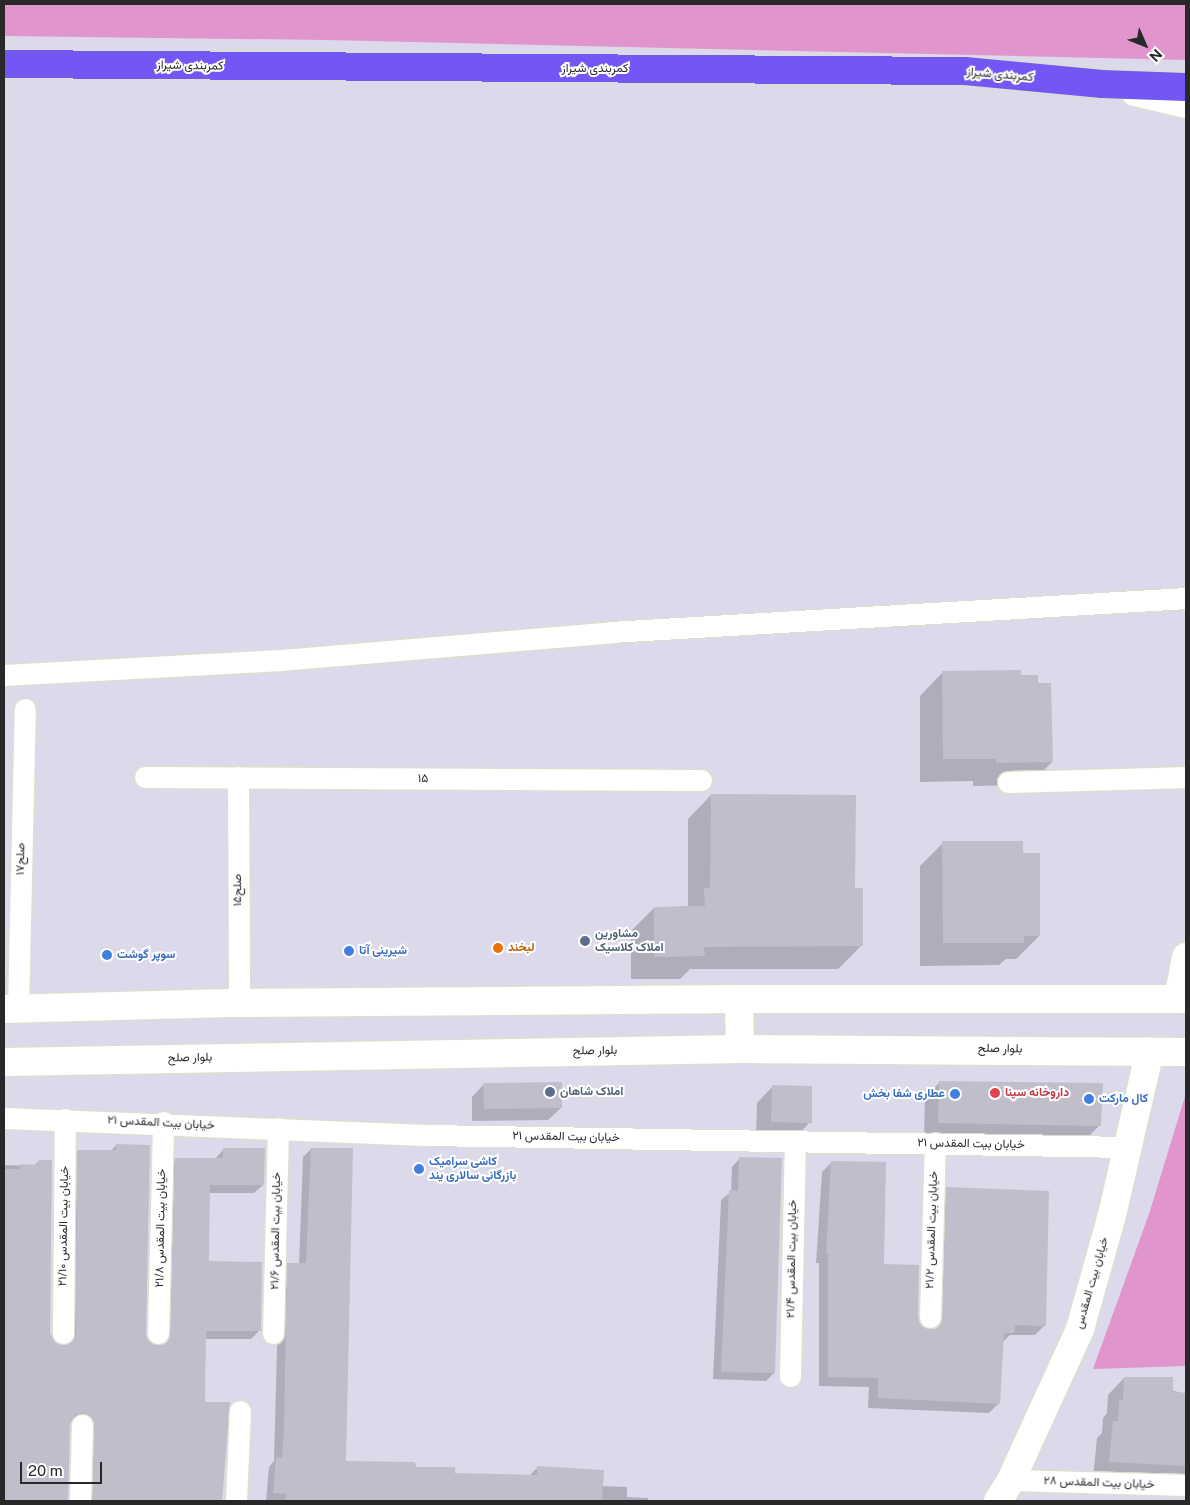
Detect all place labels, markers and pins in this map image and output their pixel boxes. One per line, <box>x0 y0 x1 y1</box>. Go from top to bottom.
place label: مشاورین املاک کلاسیک <box>595 927 664 955</box>
marker: مشاورین املاک کلاسیک <box>579 935 591 947</box>
place label: لبخند <box>508 941 535 955</box>
marker: لبخند <box>492 942 504 954</box>
place label: شیرینی آتا <box>359 944 407 958</box>
marker: شیرینی آتا <box>343 945 355 957</box>
place label: سوپر گوشت <box>117 948 175 962</box>
marker: سوپر گوشت <box>101 949 113 961</box>
place label: املاک شاهان <box>560 1085 623 1099</box>
marker: املاک شاهان <box>544 1086 556 1098</box>
place label: داروخانه سینا <box>1005 1086 1069 1100</box>
place label: عطاری شفا بخش <box>863 1087 945 1101</box>
marker: داروخانه سینا <box>989 1087 1001 1099</box>
marker: عطاری شفا بخش <box>949 1088 961 1100</box>
place label: کال مارکت <box>1099 1092 1148 1106</box>
marker: کال مارکت <box>1083 1093 1095 1105</box>
place label: کاشی سرامیک بازرگانی سالاری یند <box>429 1155 516 1183</box>
marker: کاشی سرامیک بازرگانی سالاری یند <box>413 1163 425 1175</box>

